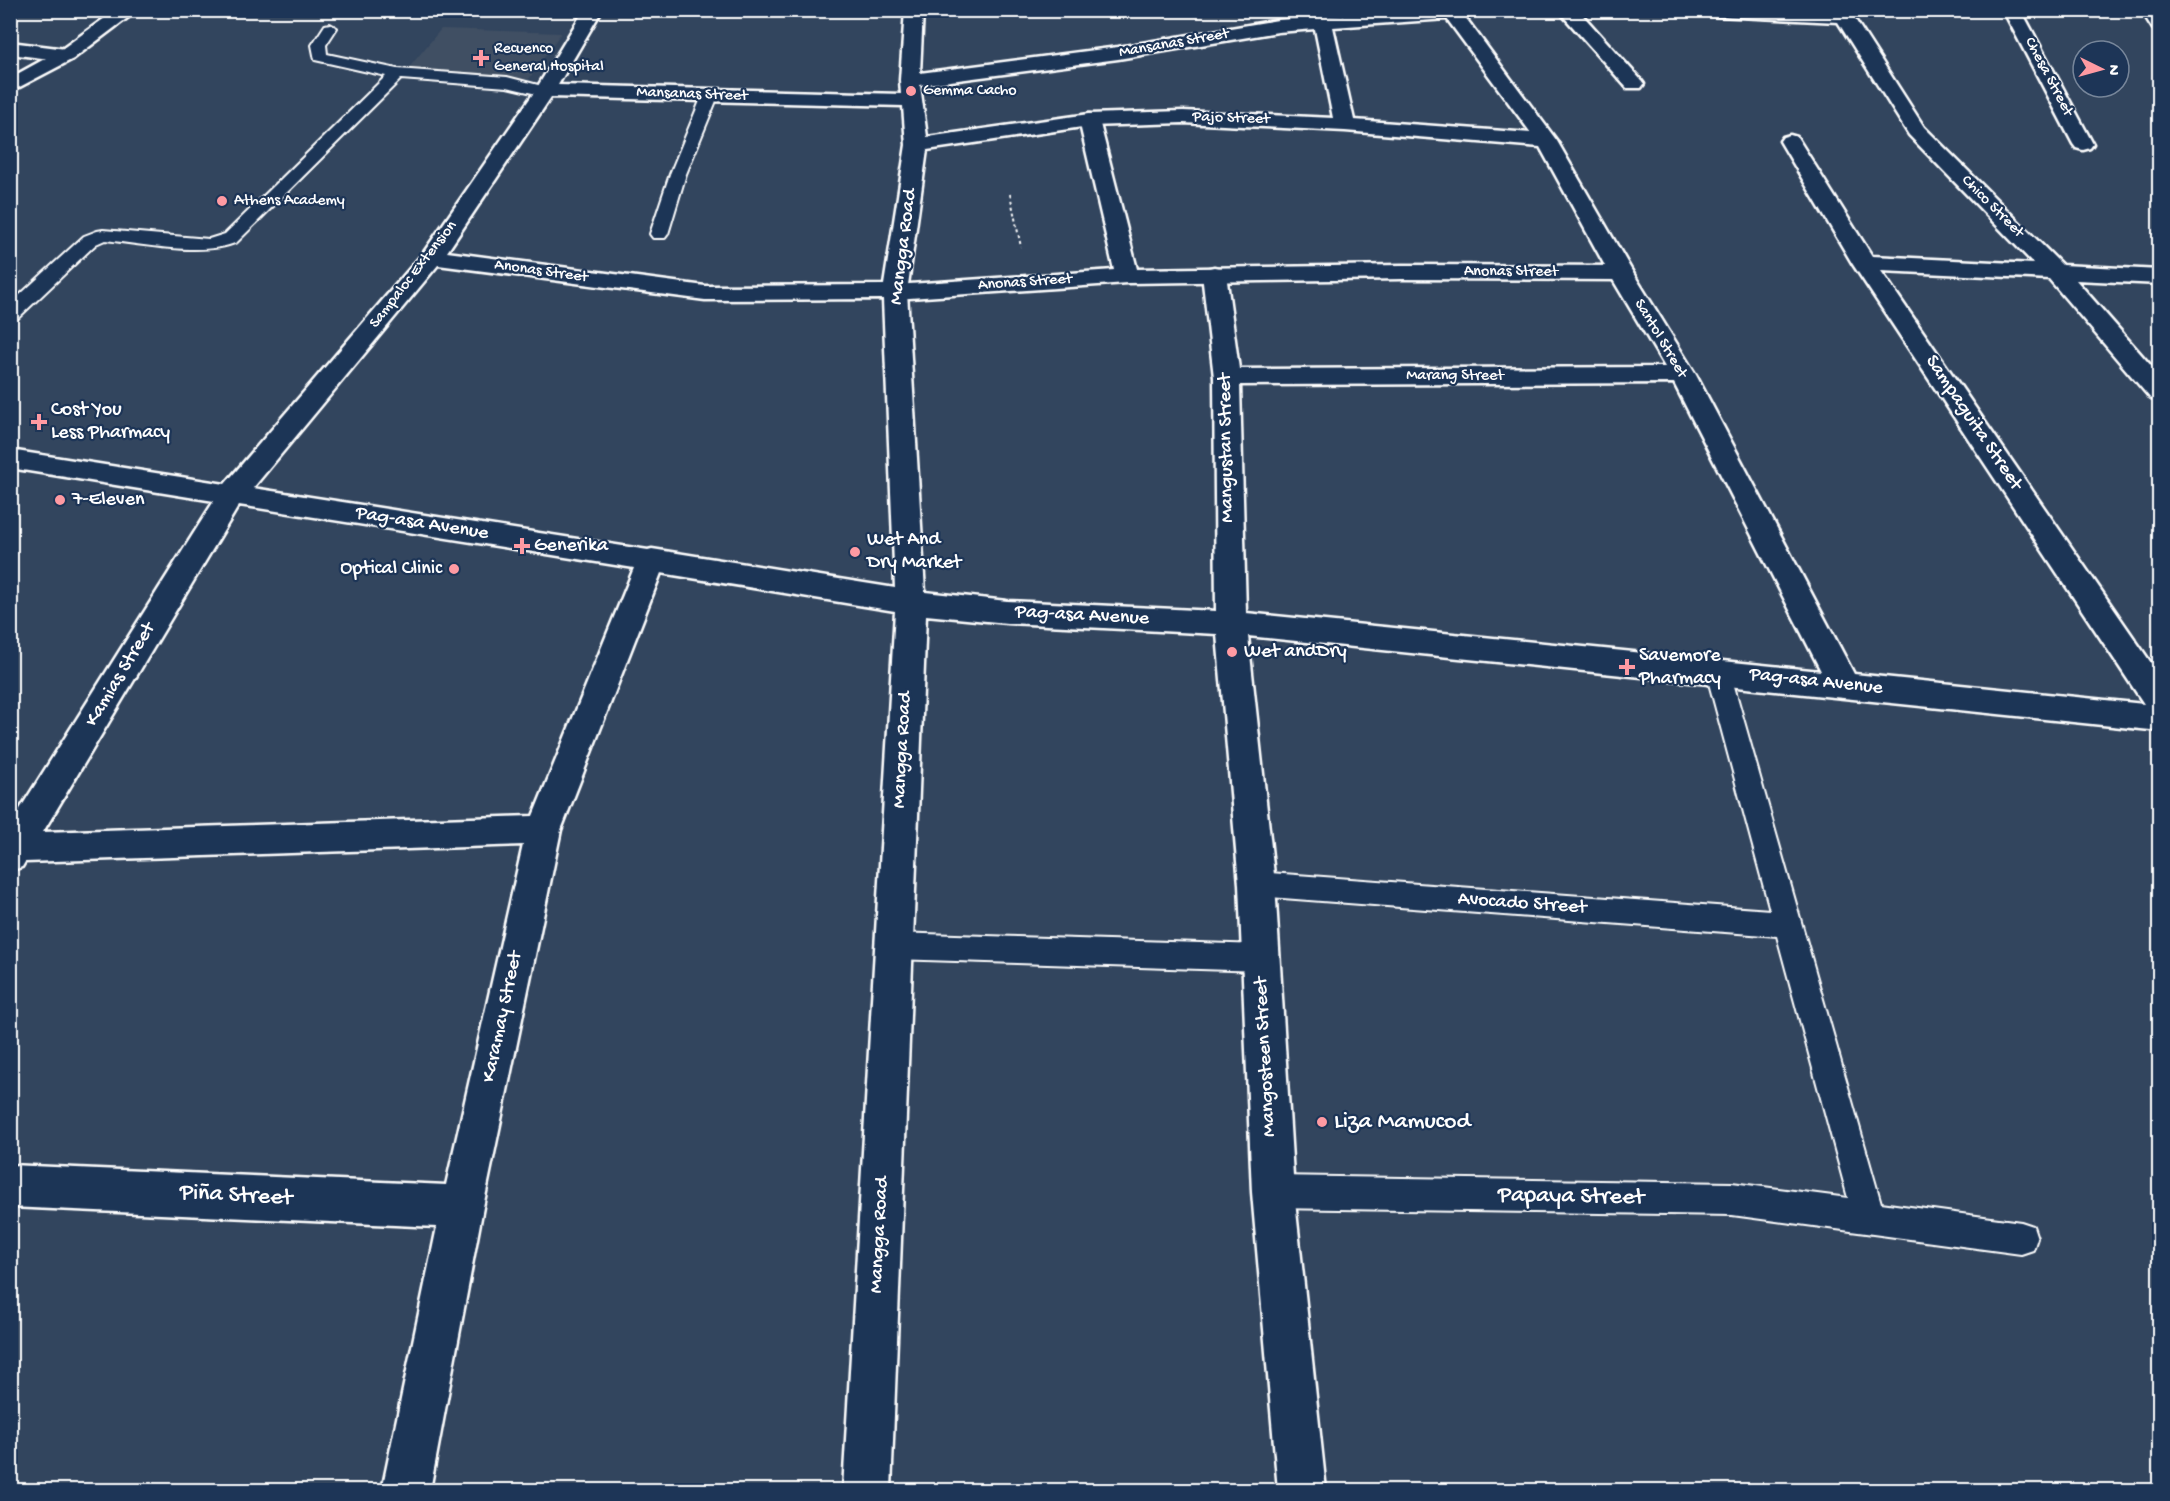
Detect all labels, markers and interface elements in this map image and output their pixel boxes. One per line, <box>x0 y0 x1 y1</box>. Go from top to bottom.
street label: Mansanas Street <box>1118 25 1232 63</box>
street label: Chesa Street <box>2019 34 2077 121</box>
north arrow <box>2071 39 2131 99</box>
place label: Recuenco General Hospital <box>494 40 604 77</box>
marker: Recuenco General Hospital <box>472 49 490 67</box>
text: N <box>2102 64 2122 77</box>
place label: Gemma Cacho <box>923 82 1017 101</box>
street label: Mansanas Street <box>636 84 749 106</box>
marker: Gemma Cacho <box>904 84 918 98</box>
street label: Pajo Street <box>1191 108 1271 130</box>
street label: Chico Street <box>1957 172 2028 243</box>
street label: Mangga Road <box>885 185 923 306</box>
place label: Athens Academy <box>234 192 345 211</box>
marker: Athens Academy <box>215 194 229 208</box>
street label: Sampaloc Extension <box>366 217 462 333</box>
street label: Anonas Street <box>493 256 590 288</box>
street label: Anonas Street <box>1464 263 1560 282</box>
street label: Anonas Street <box>977 270 1074 296</box>
street label: Santol Street <box>1629 296 1692 383</box>
street label: Sampaguita Street <box>1919 351 2028 496</box>
street label: Marang Street <box>1406 367 1505 386</box>
street label: Mangustan Street <box>1214 371 1240 523</box>
place label: Cost You Less Pharmacy <box>51 399 170 445</box>
marker: Cost You Less Pharmacy <box>32 415 46 429</box>
place label: 7-Eleven <box>71 489 145 512</box>
marker: 7-Eleven <box>53 493 67 507</box>
street label: Pag-asa Avenue <box>353 502 491 546</box>
place label: Wet And Dry Market <box>865 529 963 575</box>
place label: Generika <box>534 535 609 558</box>
marker: Generika <box>515 539 529 553</box>
marker: Wet And Dry Market <box>848 545 862 559</box>
place label: Optical Clinic <box>340 558 443 581</box>
marker: Optical Clinic <box>447 562 461 576</box>
street label: Pag-asa Avenue <box>1013 601 1150 631</box>
street label: Kamias Street <box>81 617 162 731</box>
place label: Wet andDry <box>1244 641 1347 664</box>
marker: Wet andDry <box>1225 645 1239 659</box>
place label: Savemore Pharmacy <box>1638 645 1721 691</box>
marker: Savemore Pharmacy <box>1620 660 1634 674</box>
street label: Pag-asa Avenue <box>1747 663 1885 701</box>
street label: Mangga Road <box>888 689 918 809</box>
street label: Avocado Street <box>1457 888 1589 920</box>
street label: Karamay Street <box>478 948 529 1085</box>
street label: Mangosteen Street <box>1250 975 1282 1137</box>
place label: Liza Mamucod <box>1334 1108 1472 1137</box>
marker: Liza Mamucod <box>1315 1115 1329 1129</box>
street label: Mangga Road <box>865 1174 895 1294</box>
street label: Piña Street <box>178 1179 295 1214</box>
street label: Papaya Street <box>1496 1181 1647 1213</box>

